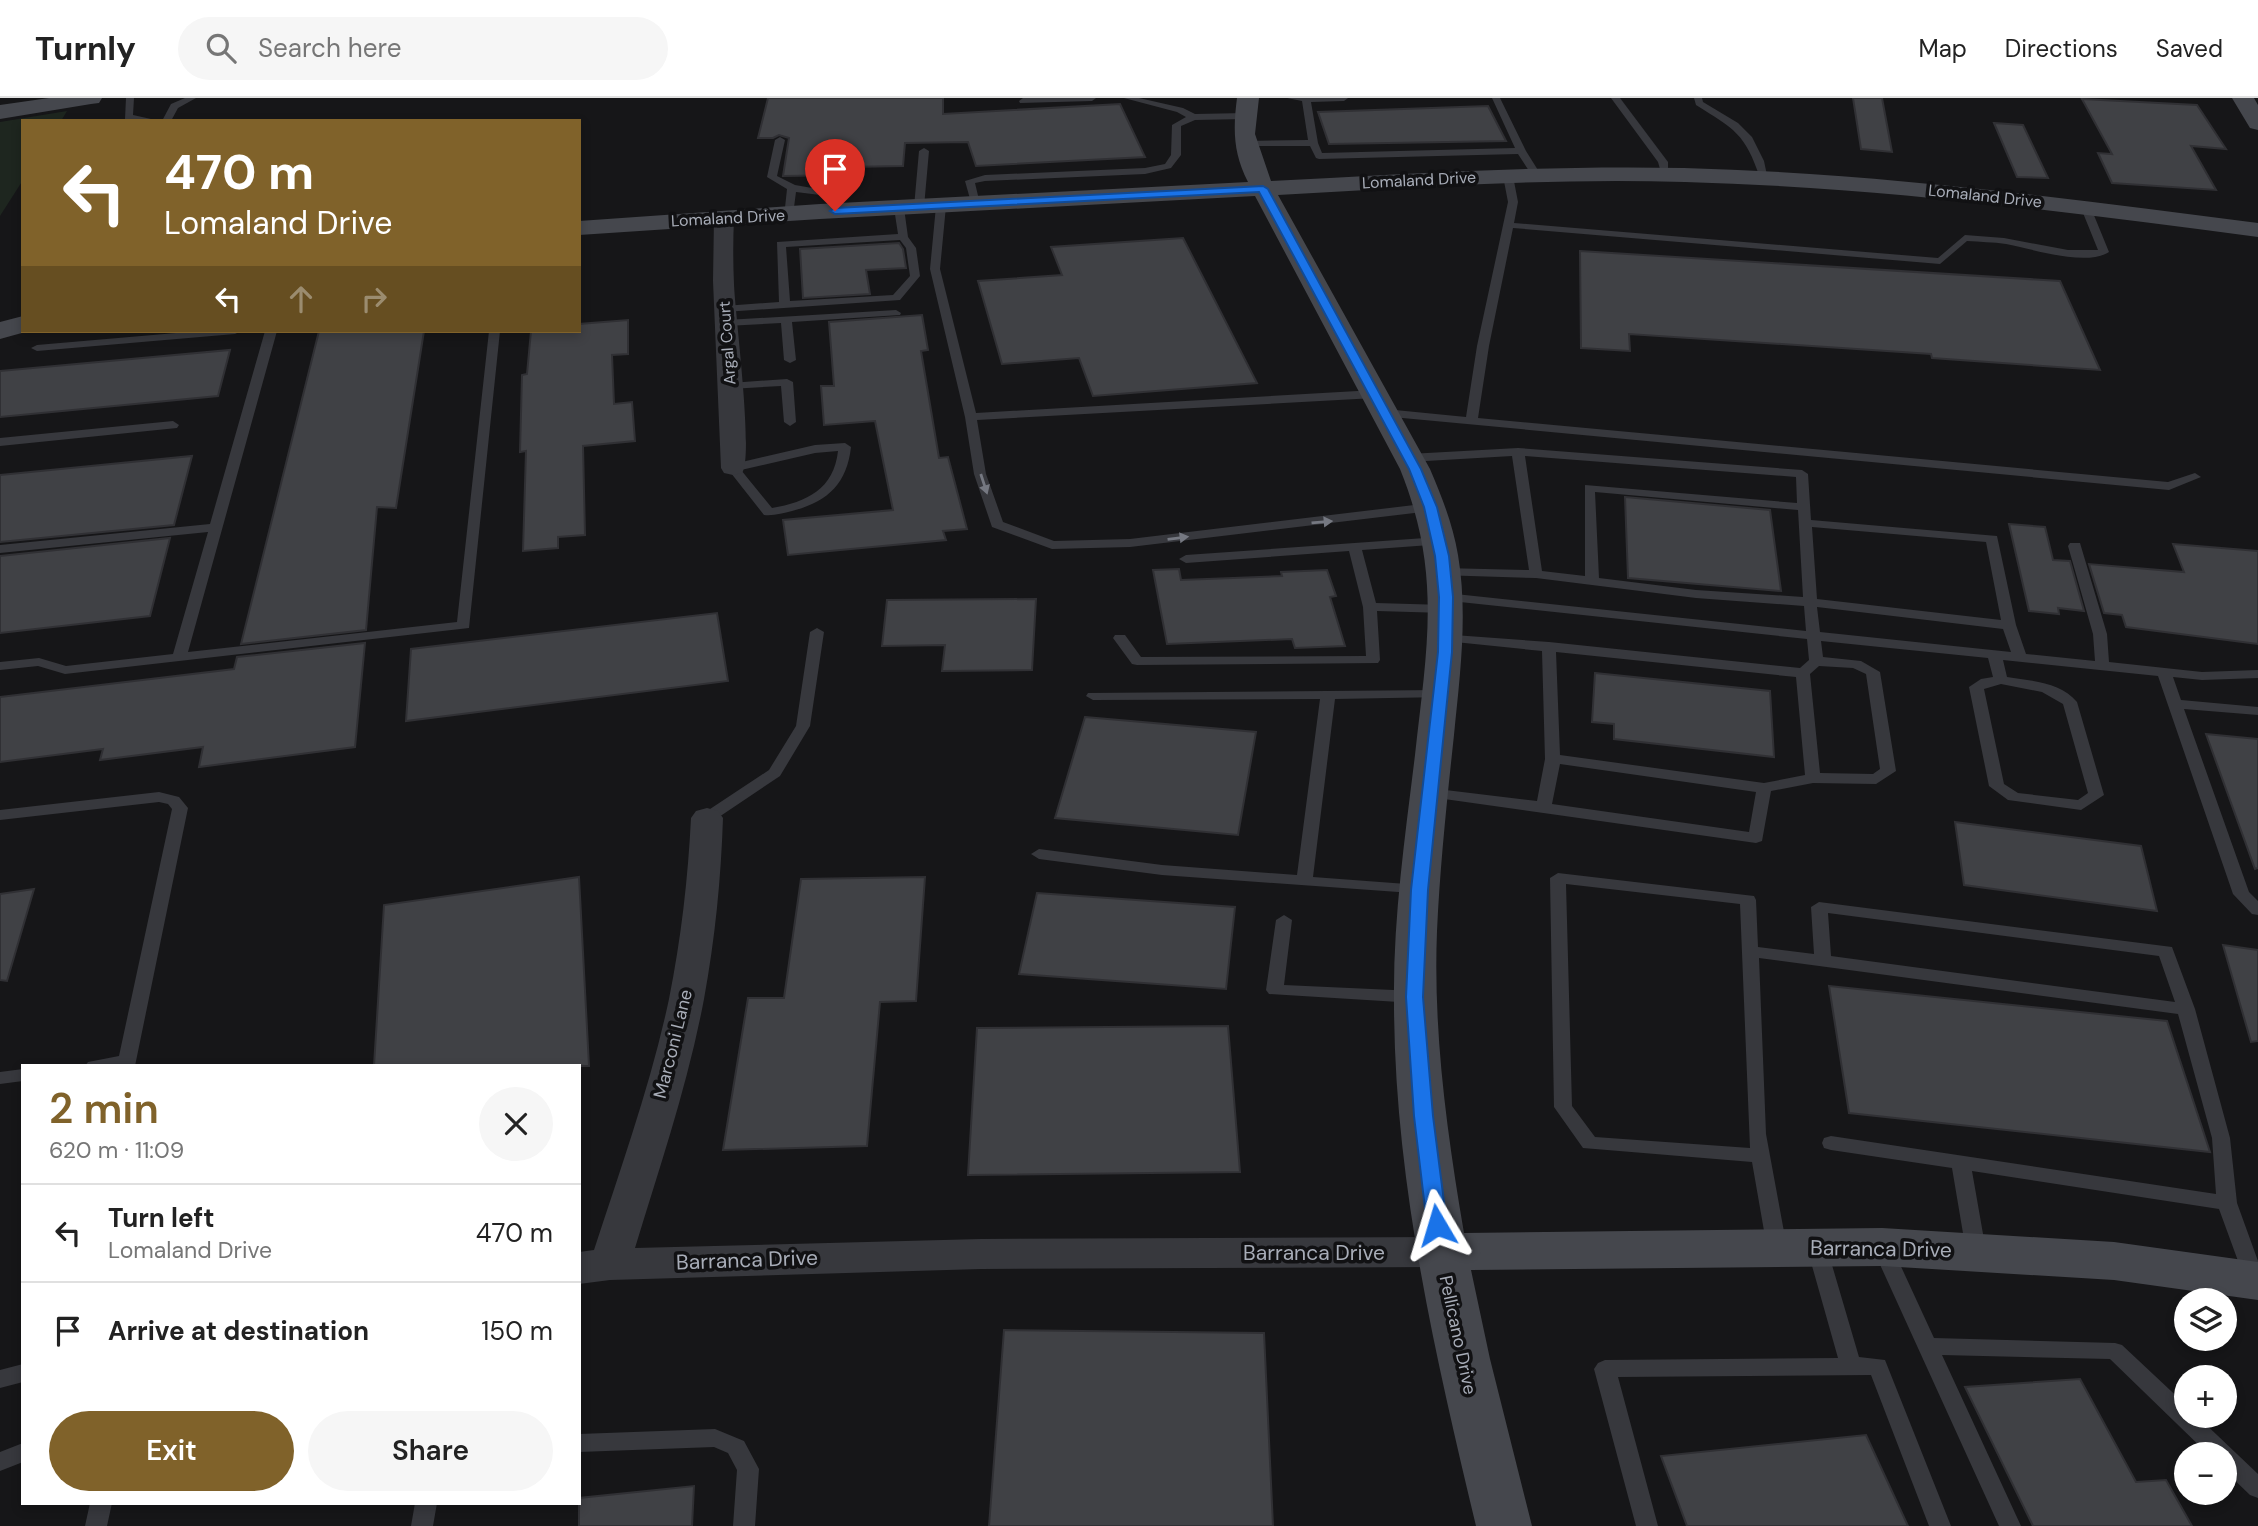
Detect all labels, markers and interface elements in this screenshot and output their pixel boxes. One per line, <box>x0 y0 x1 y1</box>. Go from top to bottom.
search box <box>178 17 668 80</box>
text: Turnly <box>35 27 136 70</box>
icon: search <box>202 29 240 67</box>
text: Search here <box>258 31 401 65</box>
text: Map <box>1919 33 1967 64</box>
text: Directions <box>2005 33 2118 64</box>
text: Saved <box>2156 33 2223 64</box>
pin <box>805 139 865 211</box>
text: 470 m <box>164 140 314 204</box>
icon: left <box>49 147 140 238</box>
icon: arrive <box>816 150 854 188</box>
street label: Lomaland Drive <box>1361 167 1477 193</box>
street label: Lomaland Drive <box>1927 180 2043 212</box>
text: Lomaland Drive <box>164 202 392 244</box>
street label: Lomaland Drive <box>670 205 786 231</box>
icon: left <box>209 280 247 318</box>
icon: ahead <box>282 280 320 318</box>
icon: right <box>355 280 393 318</box>
street label: Argal Court <box>714 300 740 386</box>
one-way arrow <box>979 473 989 494</box>
one-way arrow <box>1311 516 1333 527</box>
one-way arrow <box>1167 532 1189 543</box>
street label: Marconi Lane <box>648 987 698 1101</box>
text: 2 min <box>49 1081 159 1136</box>
button: close <box>479 1087 553 1161</box>
text: 620 m · 11:09 <box>49 1135 184 1165</box>
position arrow <box>1400 1188 1474 1262</box>
text: Turn left <box>108 1201 215 1235</box>
icon: left <box>49 1214 87 1252</box>
text: 470 m <box>476 1216 553 1250</box>
street label: Barranca Drive <box>1810 1234 1952 1264</box>
text: Lomaland Drive <box>108 1235 272 1265</box>
street label: Barranca Drive <box>1243 1239 1385 1267</box>
street label: Barranca Drive <box>676 1244 818 1276</box>
street label: Pellicano Drive <box>1434 1273 1482 1397</box>
map controls <box>2174 1288 2237 1505</box>
button: layers <box>2174 1288 2237 1351</box>
icon: arrive <box>49 1312 87 1350</box>
text: Arrive at destination <box>108 1314 369 1348</box>
text: 150 m <box>481 1314 553 1348</box>
button: + <box>2174 1365 2237 1428</box>
button: Exit <box>49 1411 294 1491</box>
button: Share <box>308 1411 553 1491</box>
button: − <box>2174 1442 2237 1505</box>

